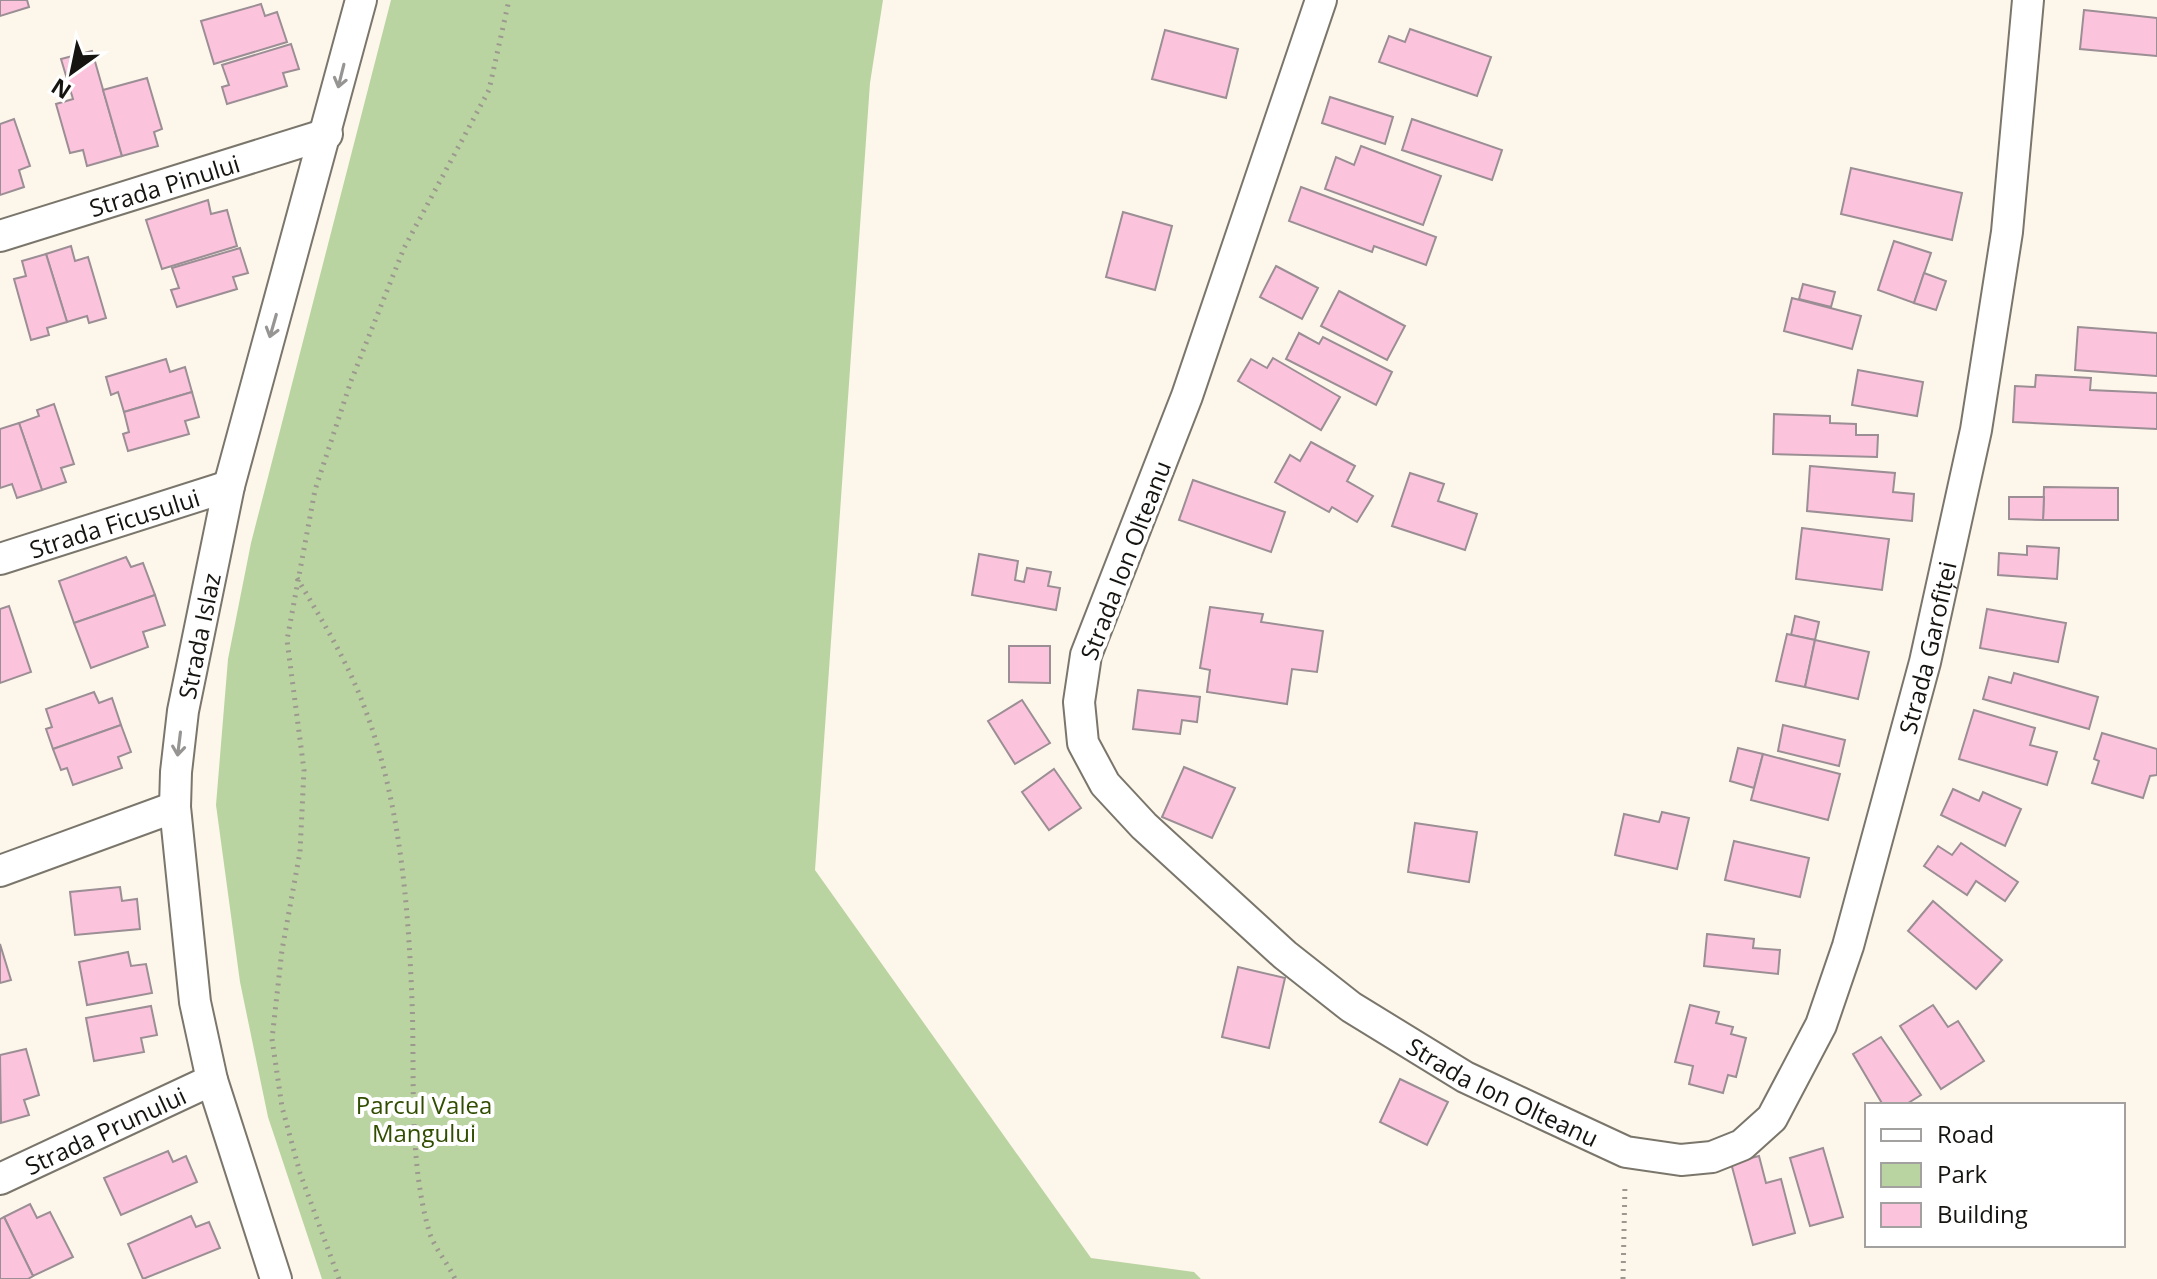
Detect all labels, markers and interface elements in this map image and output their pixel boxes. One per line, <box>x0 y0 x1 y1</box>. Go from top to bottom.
north arrow <box>32 32 112 112</box>
one-way arrow <box>333 62 348 88</box>
text: N <box>45 72 76 107</box>
street label: Strada Pinului <box>85 146 244 224</box>
one-way arrow <box>265 313 280 339</box>
street label: Strada Ion Olteanu <box>1072 456 1178 664</box>
street label: Strada Ficusului <box>25 480 204 565</box>
street label: Strada Garofiței <box>1890 558 1963 737</box>
street label: Strada Islaz <box>169 570 227 702</box>
one-way arrow <box>172 730 187 756</box>
street label: Strada Ion Olteanu <box>1401 1029 1604 1154</box>
street label: Strada Prunului <box>19 1078 191 1182</box>
park label: Parcul Valea Mangului <box>356 1088 492 1149</box>
legend <box>1865 1103 2125 1247</box>
text: Road <box>1937 1117 1994 1150</box>
text: Park <box>1937 1157 1988 1190</box>
text: Building <box>1937 1197 2028 1230</box>

